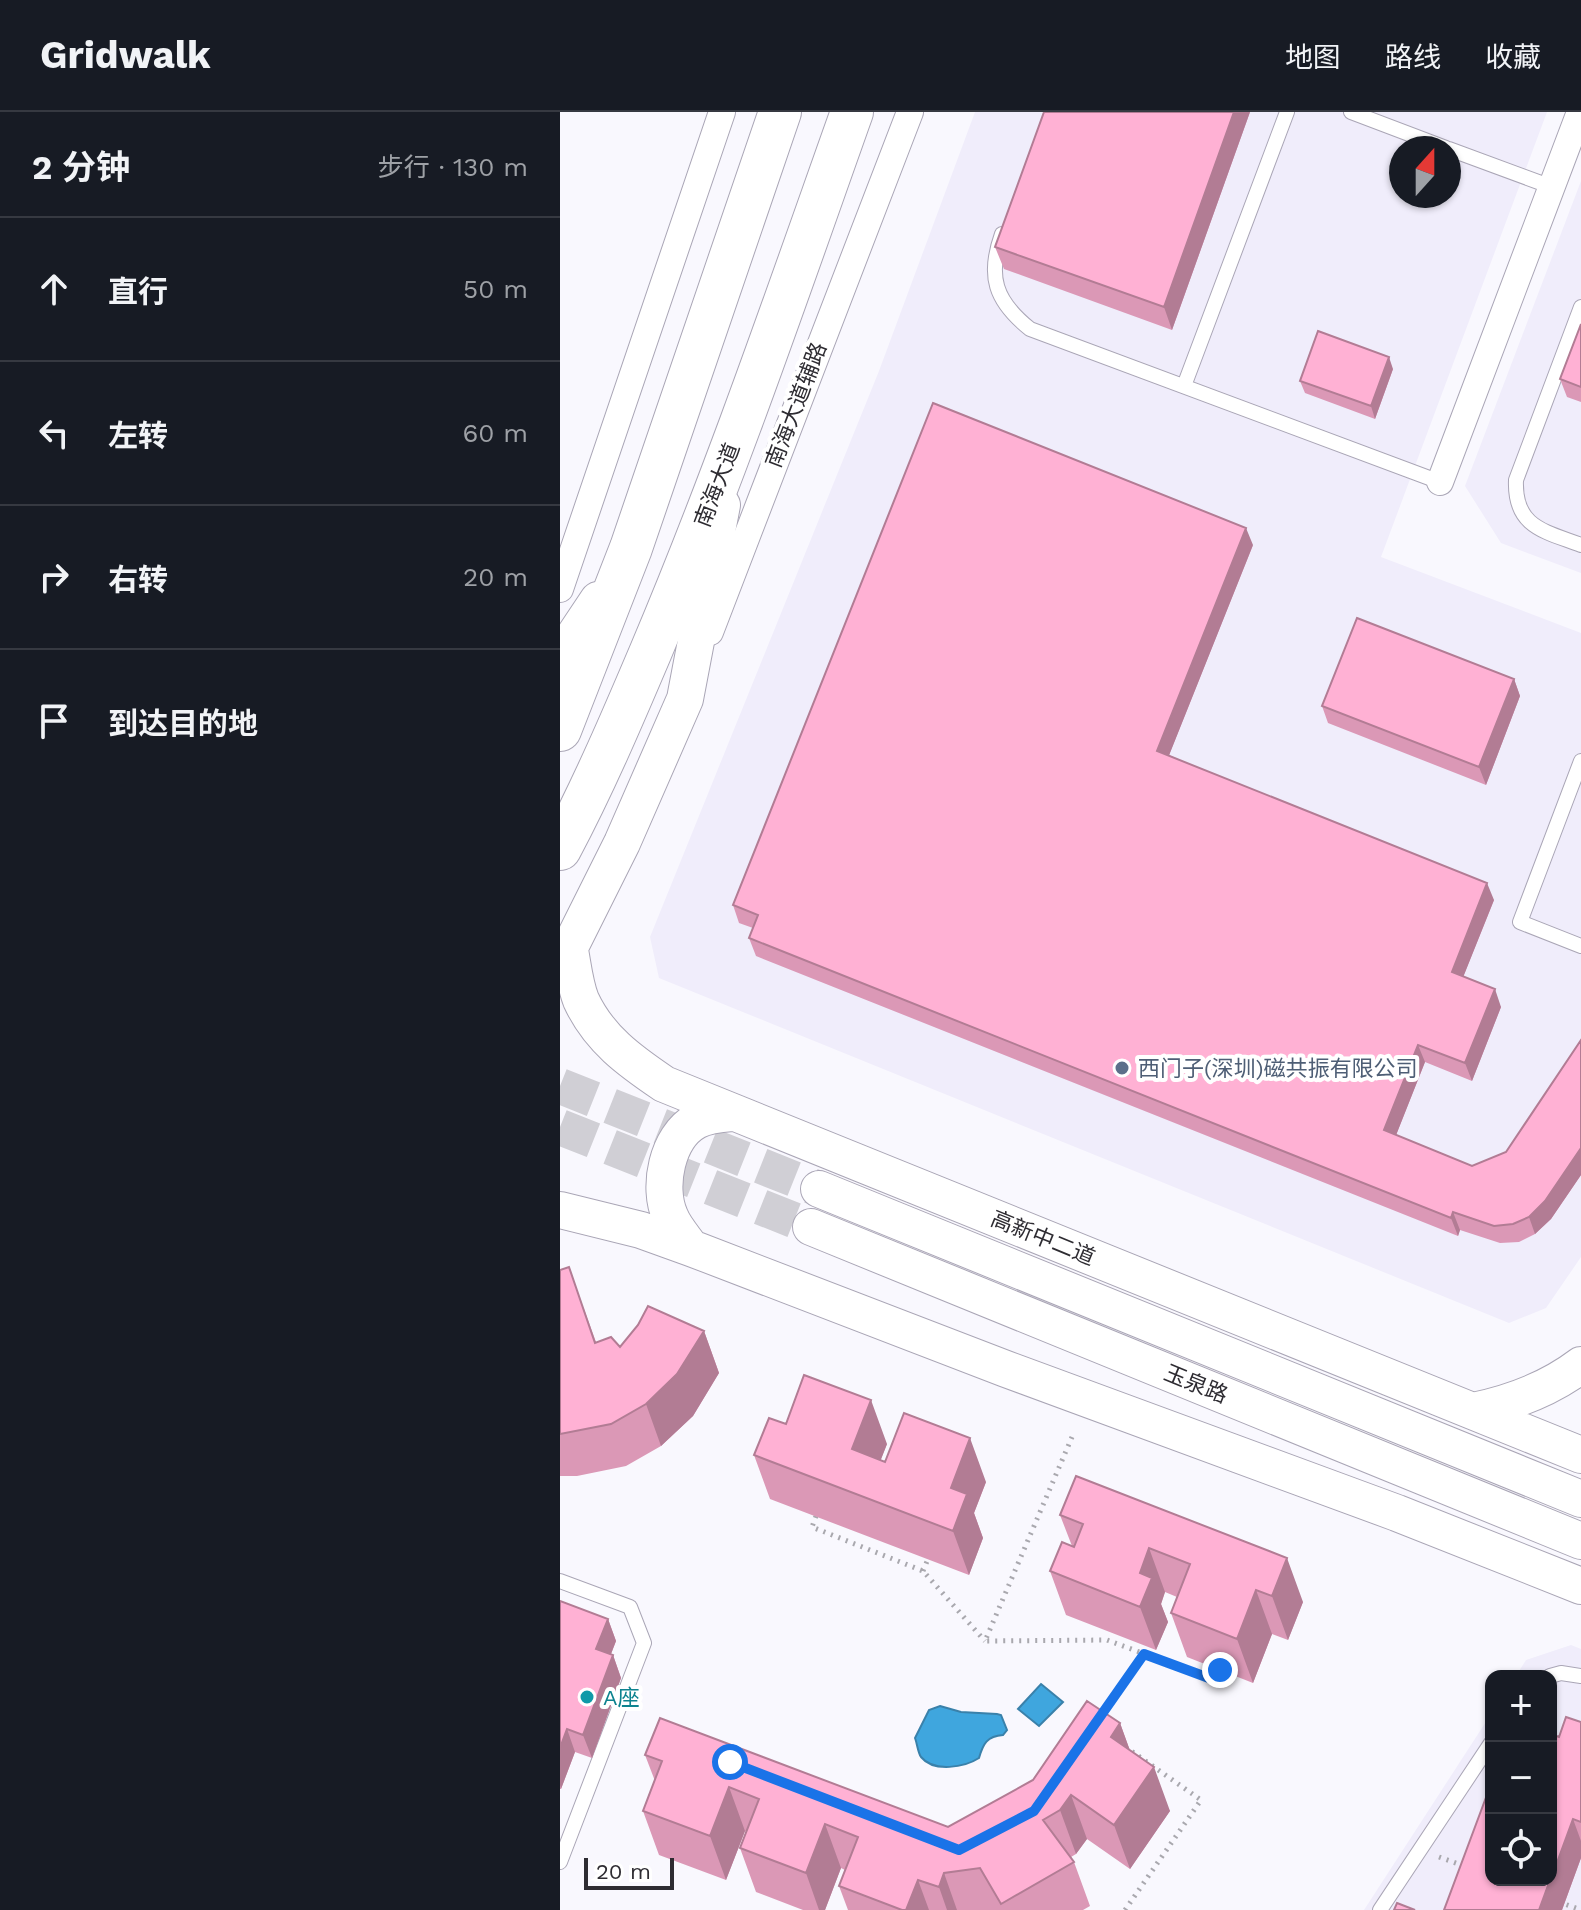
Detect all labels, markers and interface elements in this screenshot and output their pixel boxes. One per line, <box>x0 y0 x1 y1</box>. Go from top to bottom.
text: Gridwalk <box>40 33 211 77</box>
text: 地图 <box>1285 41 1341 74</box>
text: 路线 <box>1385 41 1441 74</box>
text: 收藏 <box>1485 41 1541 74</box>
north arrow <box>1389 136 1461 208</box>
text: 2 分钟 <box>32 147 130 187</box>
text: 步行 · 130 m <box>378 152 528 182</box>
icon: ahead <box>32 267 76 311</box>
text: 直行 <box>108 274 168 309</box>
text: 50 m <box>463 274 528 304</box>
street label: 南海大道辅路 <box>761 339 831 471</box>
icon: left <box>32 411 76 455</box>
text: 左转 <box>108 418 168 453</box>
text: 60 m <box>462 418 528 448</box>
street label: 南海大道 <box>690 439 744 531</box>
icon: right <box>32 555 76 599</box>
text: 右转 <box>108 562 168 597</box>
text: 20 m <box>463 562 528 592</box>
icon: arrive <box>32 699 76 743</box>
text: 到达目的地 <box>108 706 258 741</box>
place label: 西门子(深圳)磁共振有限公司 <box>1138 1056 1417 1081</box>
marker: 西门子(深圳)磁共振有限公司 <box>1113 1059 1131 1077</box>
street label: 高新中二道 <box>987 1206 1099 1270</box>
street label: 玉泉路 <box>1161 1360 1231 1408</box>
route end <box>1202 1652 1238 1688</box>
map controls <box>1485 1670 1557 1886</box>
button: + <box>1485 1670 1557 1742</box>
place label: A座 <box>603 1685 640 1710</box>
marker: A座 <box>578 1688 596 1706</box>
button: − <box>1485 1742 1557 1814</box>
route start <box>712 1744 748 1780</box>
button: locate <box>1485 1814 1557 1886</box>
scale bar <box>584 1854 674 1890</box>
text: 20 m <box>596 1859 651 1884</box>

